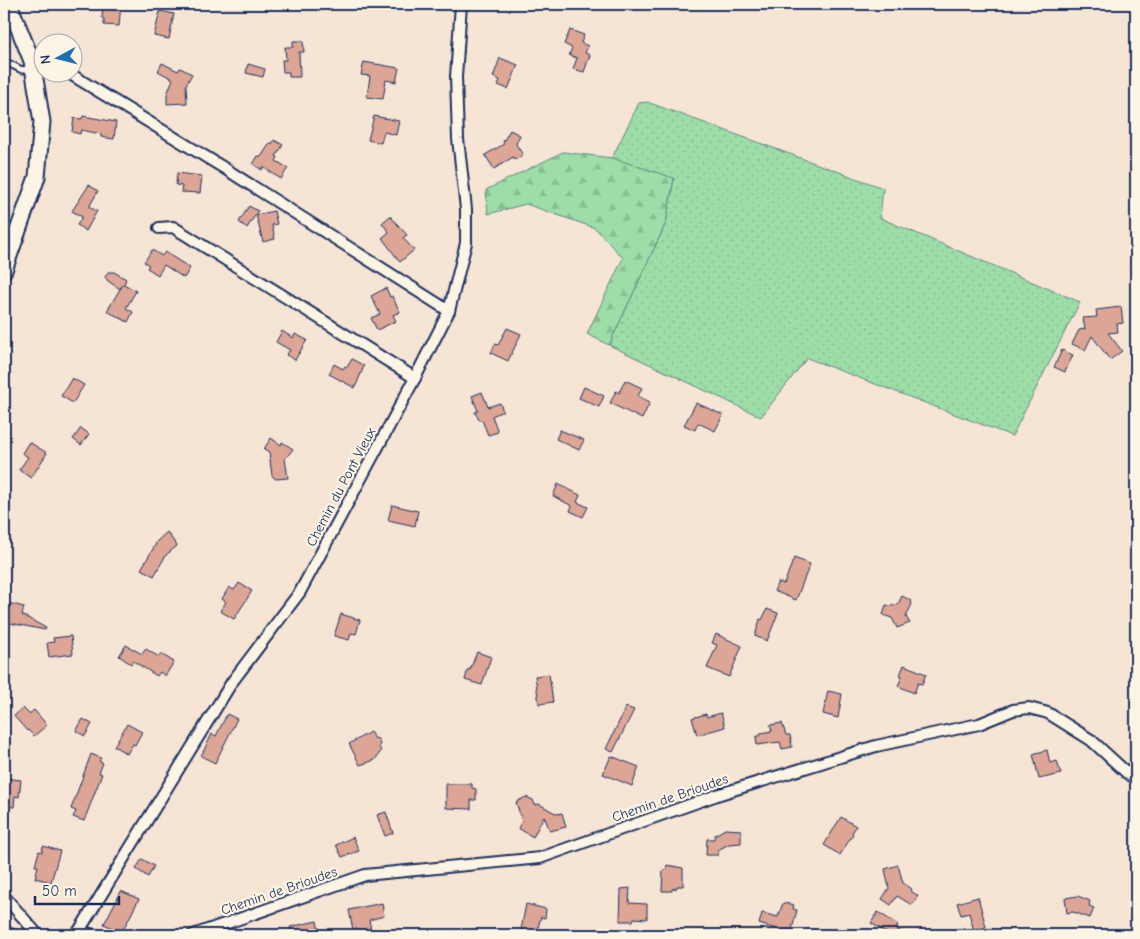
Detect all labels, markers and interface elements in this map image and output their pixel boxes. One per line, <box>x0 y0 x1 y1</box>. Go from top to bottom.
north arrow <box>32 32 82 82</box>
text: N <box>37 54 55 65</box>
street label: Chemin du Pont Vieux <box>302 424 380 549</box>
street label: Chemin de Brioudes <box>610 770 730 826</box>
street label: Chemin de Brioudes <box>219 863 339 919</box>
scale bar <box>35 874 119 906</box>
text: 50 m <box>42 882 77 900</box>

